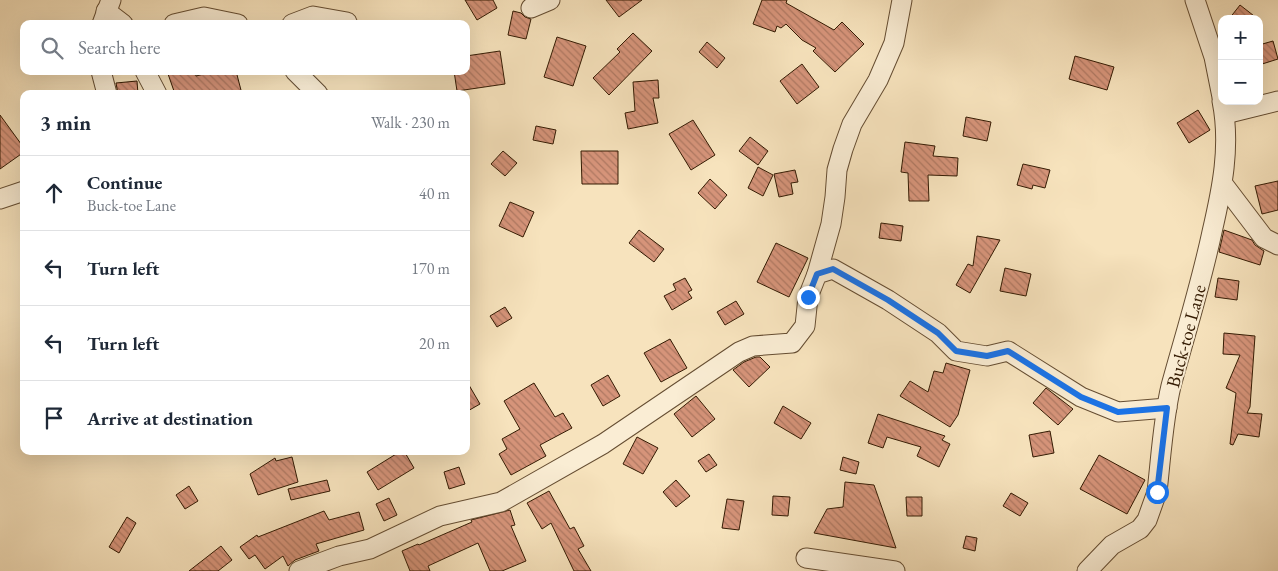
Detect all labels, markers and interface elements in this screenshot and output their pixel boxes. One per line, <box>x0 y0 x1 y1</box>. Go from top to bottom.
map controls <box>1218 15 1263 105</box>
button: + <box>1218 15 1263 60</box>
search box <box>20 20 470 75</box>
icon: search <box>38 34 66 62</box>
text: Search here <box>78 35 160 60</box>
button: − <box>1218 60 1263 105</box>
text: 3 min <box>40 109 91 136</box>
text: Walk · 230 m <box>371 112 450 133</box>
text: Continue <box>87 170 162 195</box>
icon: ahead <box>40 179 68 207</box>
text: 40 m <box>419 183 450 204</box>
text: Buck-toe Lane <box>87 195 176 216</box>
icon: left <box>40 254 68 282</box>
text: Turn left <box>87 256 159 281</box>
text: 170 m <box>411 258 450 279</box>
street label: Buck-toe Lane <box>1160 282 1212 390</box>
route end <box>797 286 820 309</box>
icon: left <box>40 329 68 357</box>
text: Turn left <box>87 331 159 356</box>
text: 20 m <box>419 333 450 354</box>
icon: arrive <box>40 404 68 432</box>
text: Arrive at destination <box>87 406 253 431</box>
route start <box>1146 481 1169 504</box>

